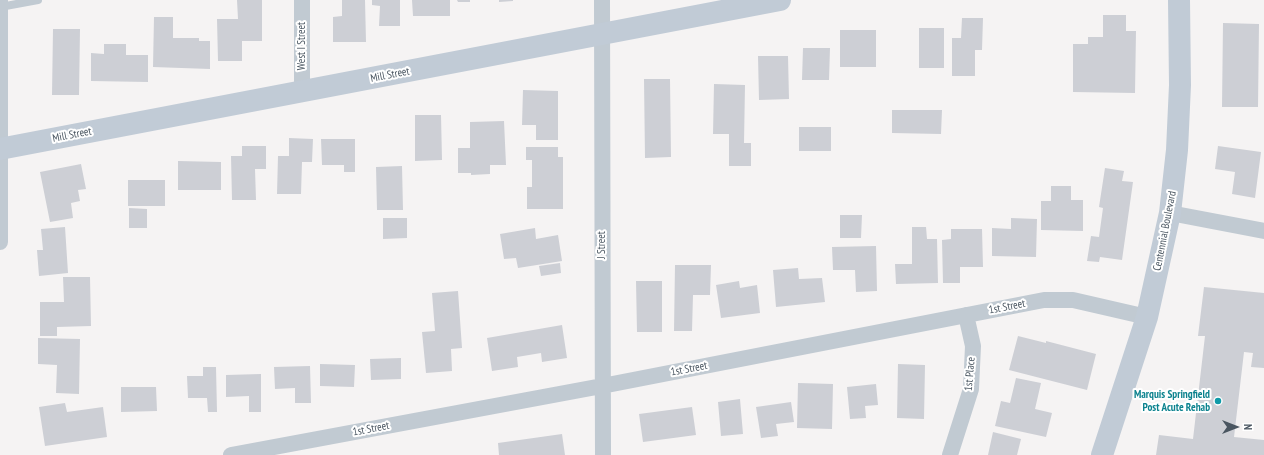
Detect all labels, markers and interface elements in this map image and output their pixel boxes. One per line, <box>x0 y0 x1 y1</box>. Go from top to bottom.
street label: West I Street <box>295 22 309 70</box>
street label: Mill Street <box>369 65 411 85</box>
street label: Mill Street <box>51 125 93 145</box>
street label: Centennial Boulevard <box>1151 190 1179 272</box>
street label: J Street <box>595 231 609 259</box>
street label: 1st Street <box>988 297 1026 317</box>
street label: 1st Place <box>962 356 978 392</box>
street label: 1st Street <box>670 359 708 379</box>
place label: Marquis Springfield Post Acute Rehab <box>1134 388 1210 414</box>
marker: Marquis Springfield Post Acute Rehab <box>1213 396 1223 406</box>
north arrow <box>1216 407 1256 447</box>
street label: 1st Street <box>352 419 390 439</box>
text: N <box>1241 424 1255 430</box>

